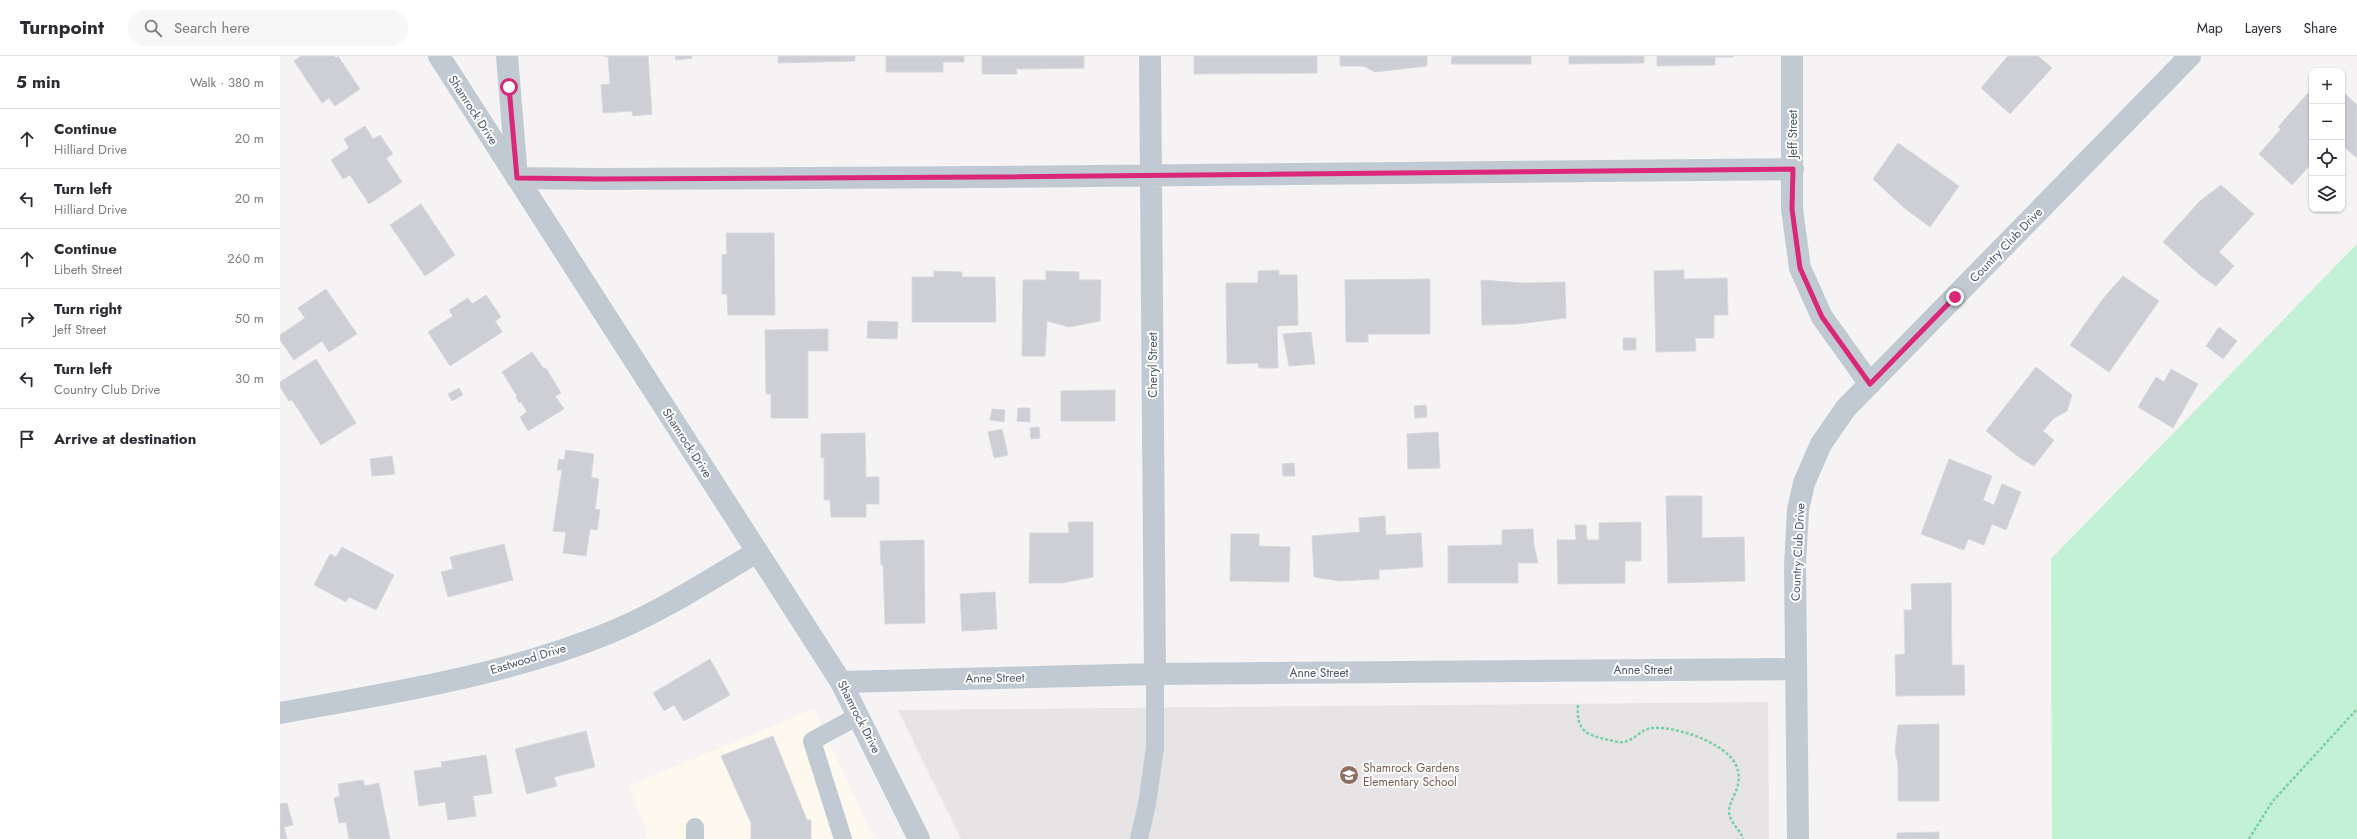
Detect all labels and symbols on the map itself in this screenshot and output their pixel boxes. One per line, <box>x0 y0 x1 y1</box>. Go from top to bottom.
street label: Shamrock Drive <box>444 72 502 148</box>
route start <box>500 78 518 96</box>
street label: Jeff Street <box>1784 110 1802 160</box>
street label: Country Club Drive <box>1965 203 2047 287</box>
route end <box>1946 288 1964 306</box>
street label: Cheryl Street <box>1144 332 1162 398</box>
street label: Shamrock Drive <box>658 405 716 481</box>
street label: Country Club Drive <box>1786 503 1810 601</box>
street label: Eastwood Drive <box>488 639 568 679</box>
street label: Anne Street <box>1614 661 1673 679</box>
street label: Anne Street <box>1290 664 1349 682</box>
street label: Anne Street <box>965 668 1025 688</box>
street label: Shamrock Drive <box>833 677 885 757</box>
place label: Shamrock Gardens Elementary School <box>1363 759 1460 791</box>
school or university icon: Shamrock Gardens Elementary School <box>1338 764 1360 786</box>

